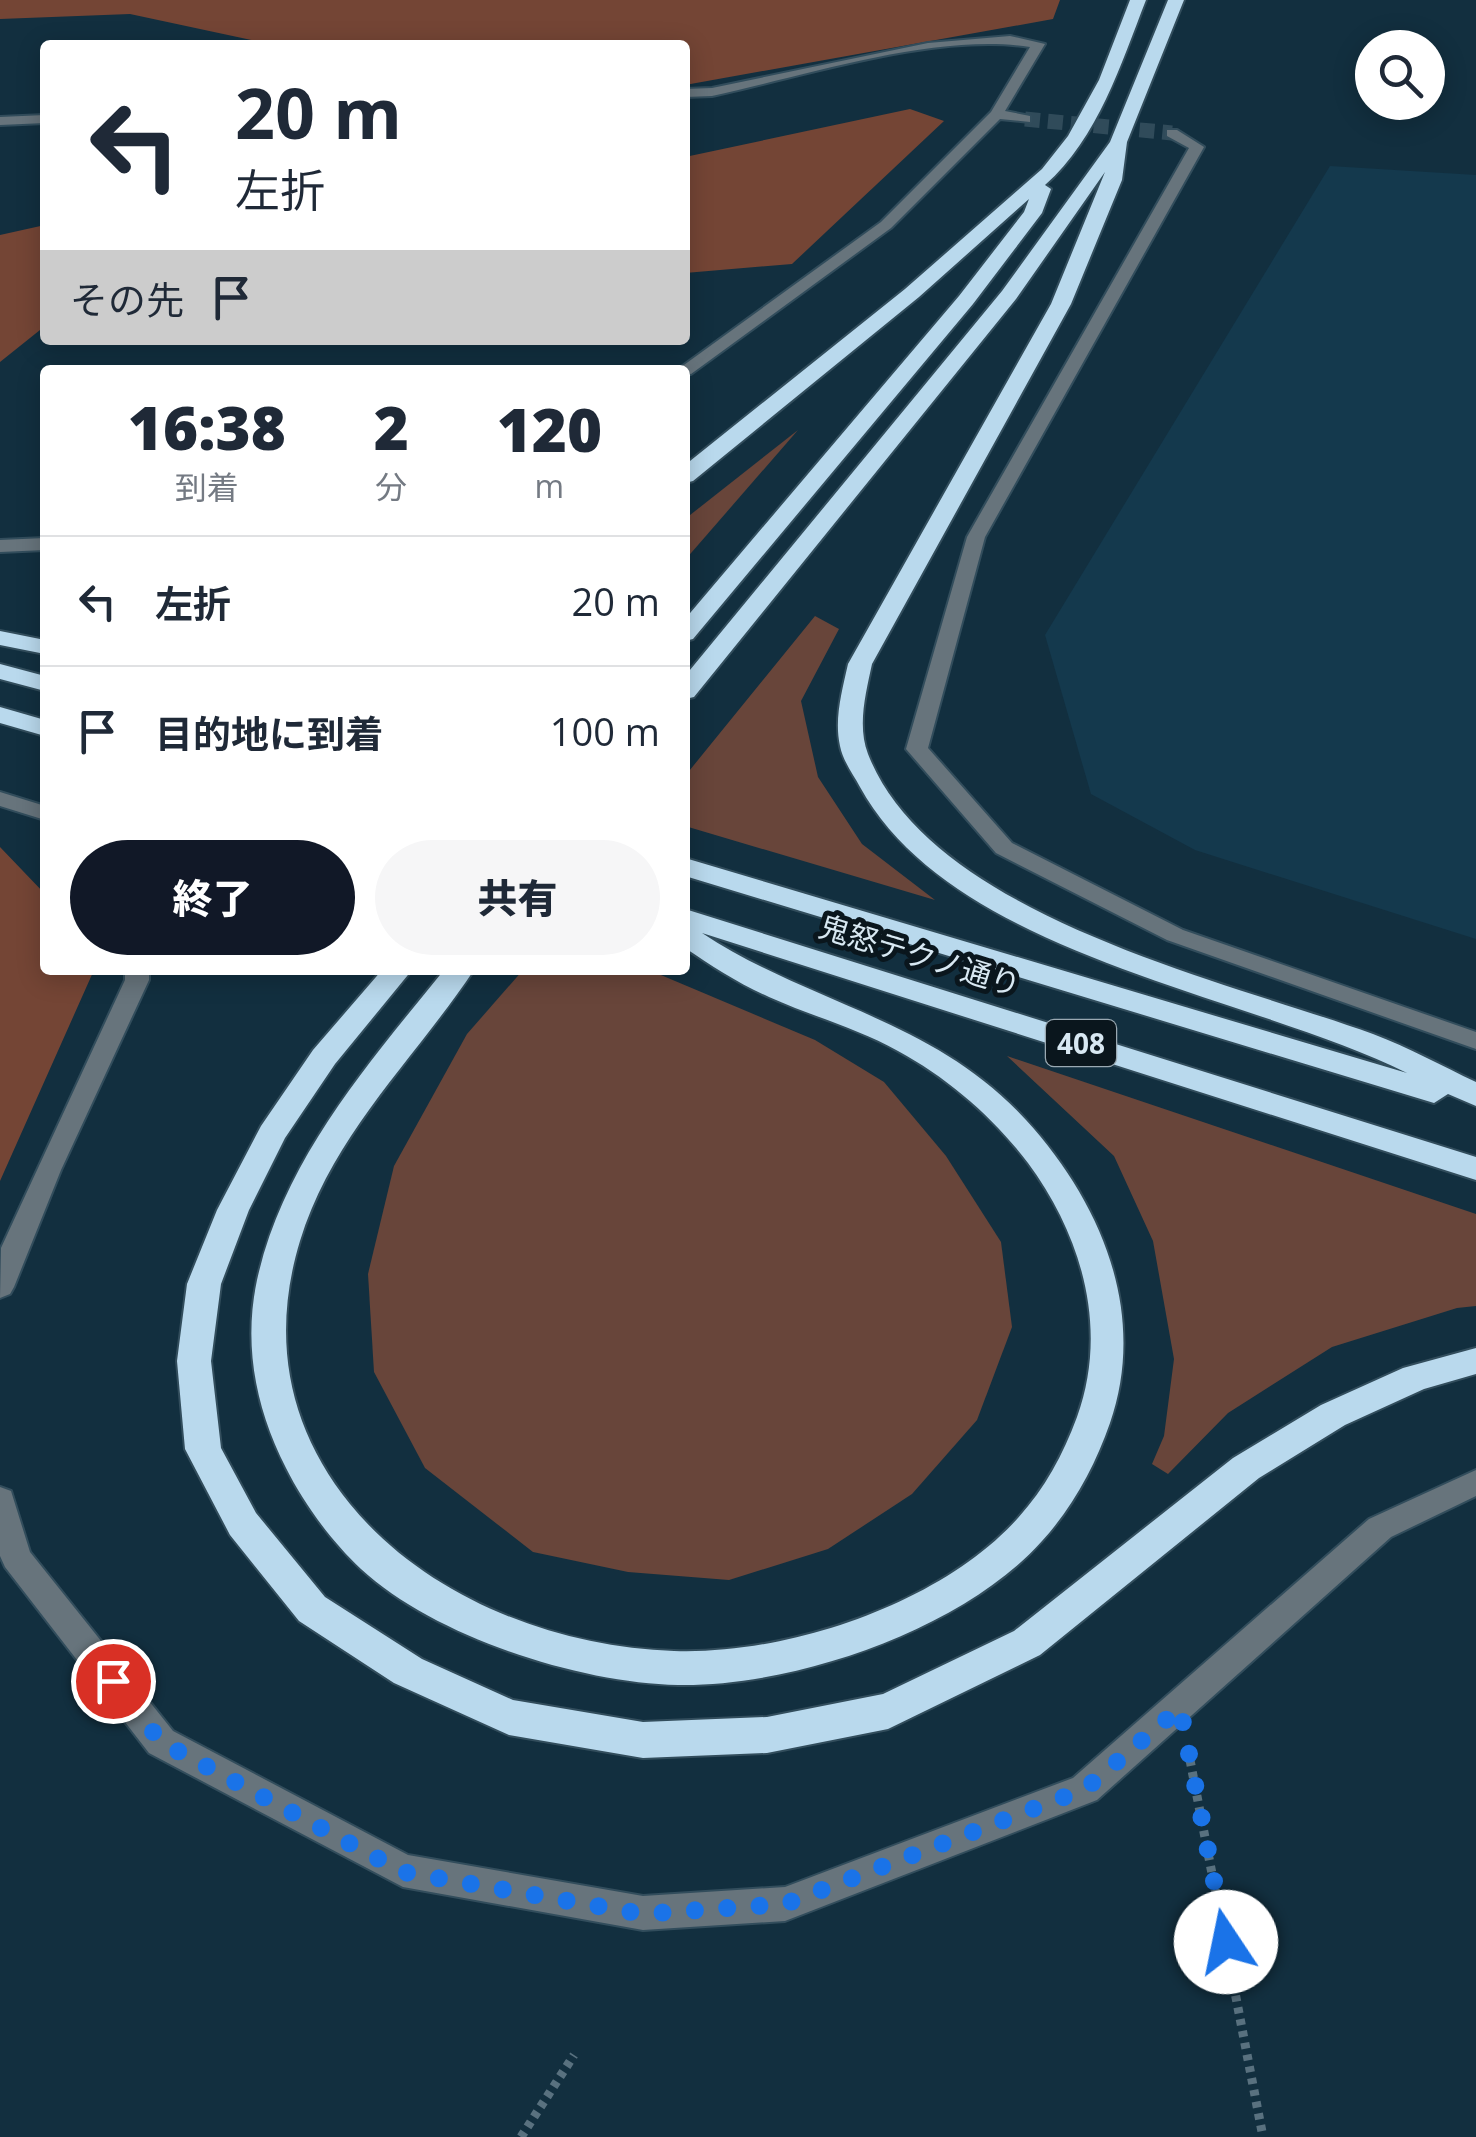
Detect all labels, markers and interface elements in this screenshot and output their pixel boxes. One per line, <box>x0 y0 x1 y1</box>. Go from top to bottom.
map controls <box>1355 30 1445 120</box>
button: search <box>1355 30 1445 120</box>
text: 20 m <box>235 64 402 160</box>
icon: left <box>70 80 200 210</box>
text: 左折 <box>235 159 325 220</box>
icon: arrive <box>204 270 259 325</box>
text: その先 <box>70 273 184 325</box>
text: 16:38 <box>128 386 286 468</box>
text: 2 <box>374 386 409 468</box>
text: 120 <box>497 388 602 470</box>
text: m <box>535 464 564 507</box>
text: 到着 <box>175 465 239 508</box>
text: 分 <box>375 465 407 508</box>
icon: left <box>70 574 125 629</box>
text: 20 m <box>571 575 660 627</box>
text: 左折 <box>155 577 231 629</box>
icon: arrive <box>70 704 125 759</box>
text: 100 m <box>550 705 660 757</box>
text: 目的地に到着 <box>155 707 383 759</box>
button: 終了 <box>70 840 355 955</box>
button: 共有 <box>375 840 660 955</box>
street label: 鬼怒テクノ通り <box>814 905 1026 1005</box>
road number: 408 <box>1046 1020 1116 1066</box>
pin <box>71 1639 156 1724</box>
icon: arrive <box>86 1654 141 1709</box>
position arrow <box>1174 1890 1278 1994</box>

